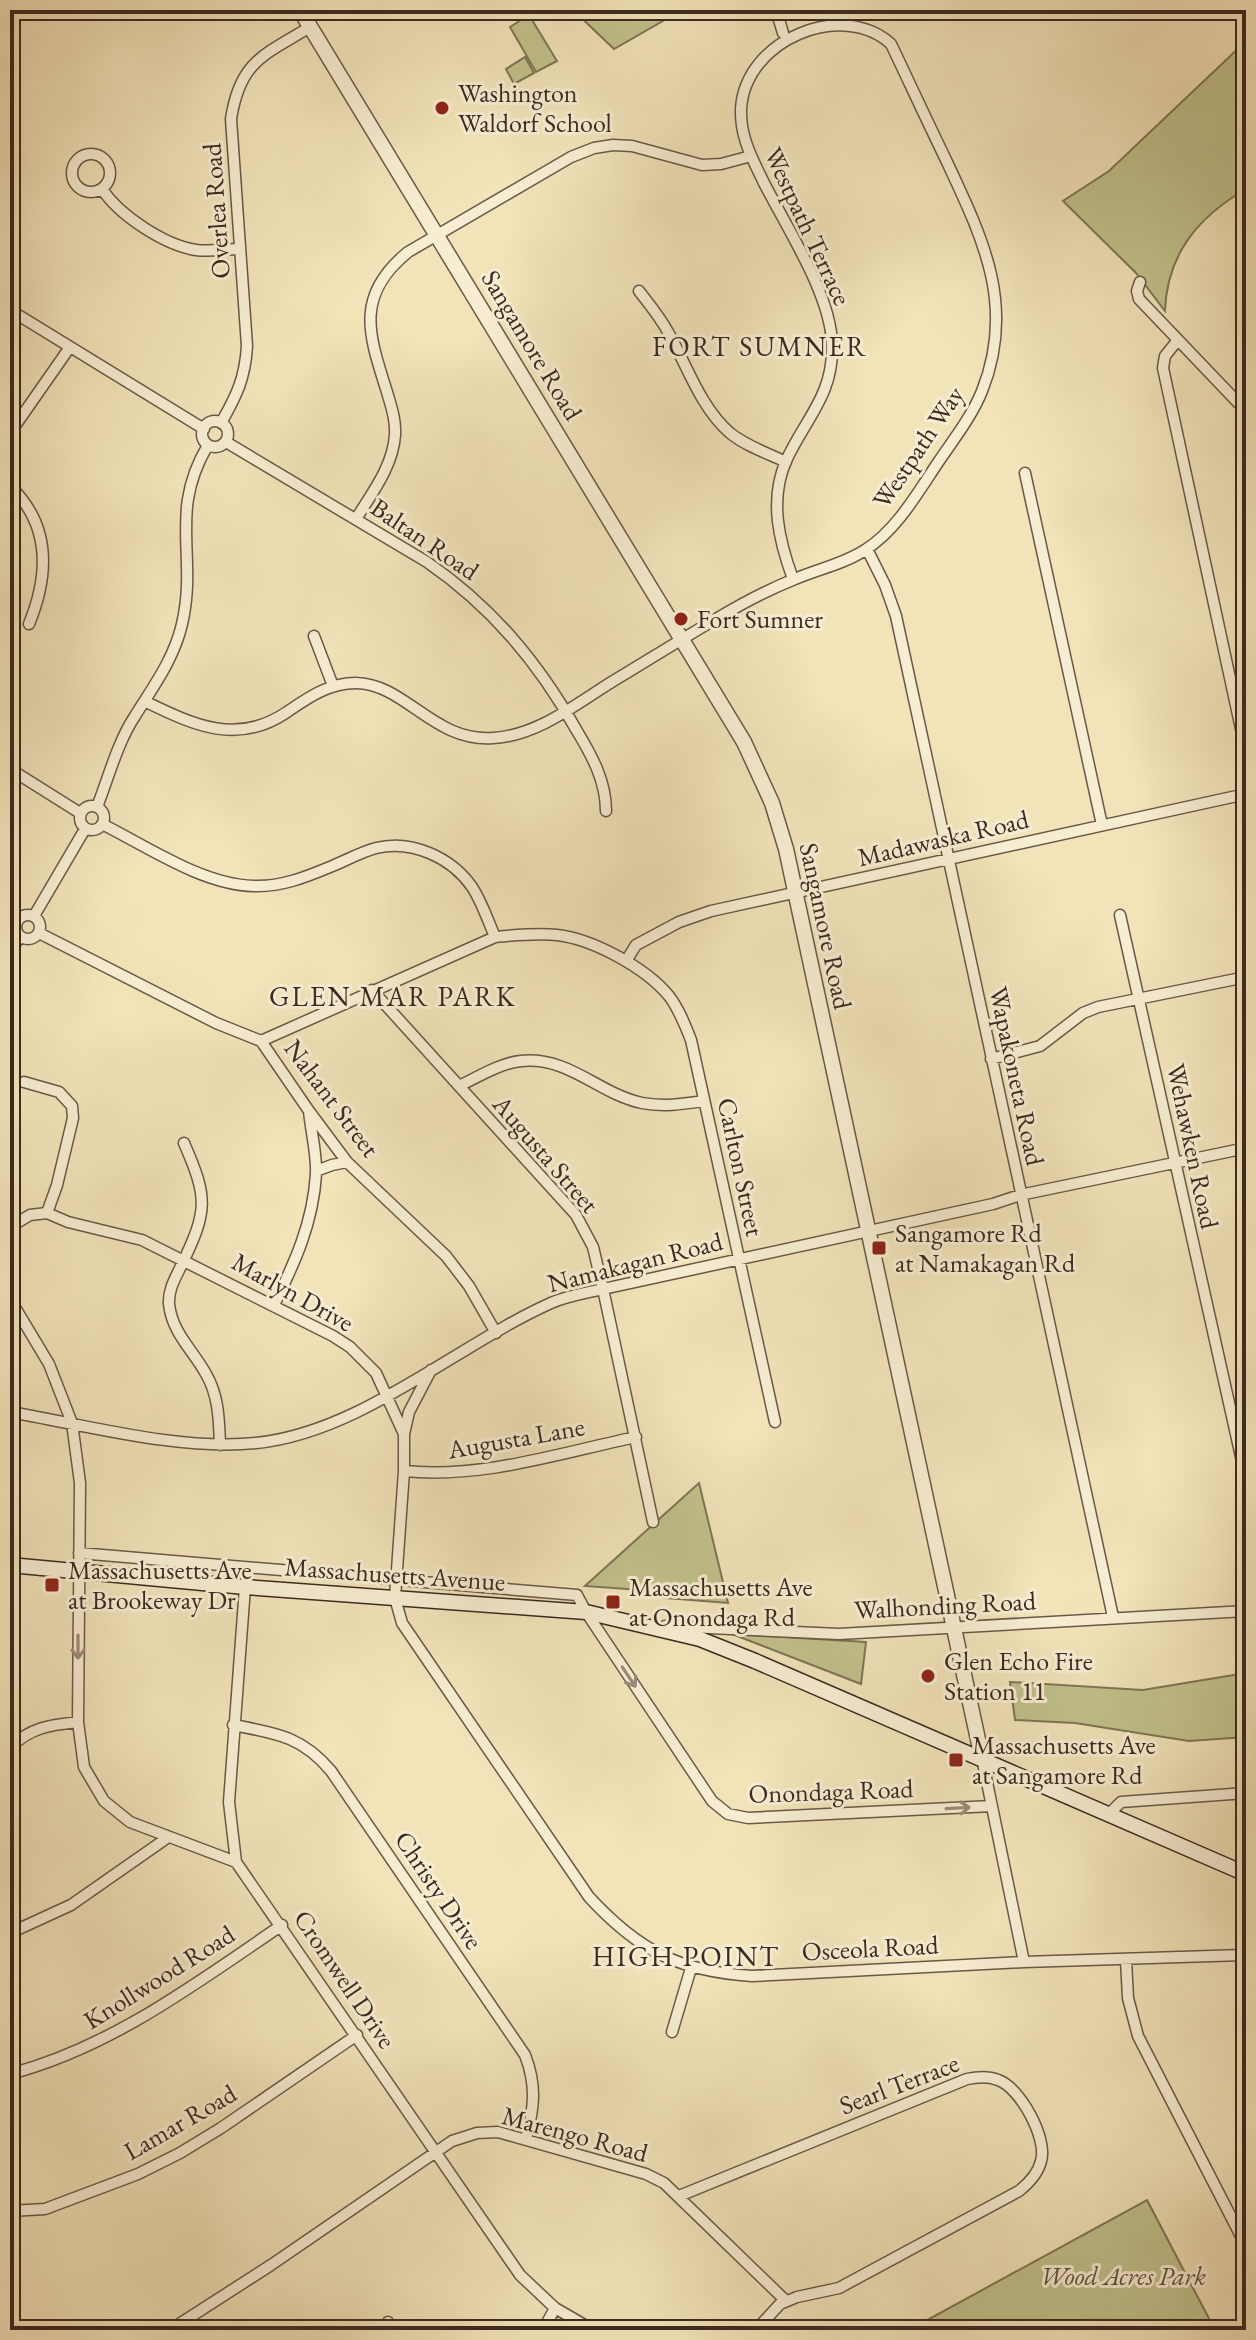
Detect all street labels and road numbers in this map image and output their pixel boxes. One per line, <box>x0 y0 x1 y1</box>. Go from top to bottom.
street label: Overlea Road <box>194 141 238 280</box>
street label: Westpath Terrace <box>757 141 859 311</box>
street label: Sangamore Road <box>474 264 591 427</box>
street label: Westpath Way <box>865 379 972 515</box>
street label: Baltan Road <box>364 490 487 588</box>
street label: Madawaska Road <box>854 802 1033 874</box>
street label: Sangamore Road <box>792 840 860 1013</box>
street label: Wapakoneta Road <box>981 983 1053 1169</box>
street label: Nahant Street <box>277 1032 387 1164</box>
street label: Wehawken Road <box>1159 1060 1227 1233</box>
street label: Augusta Street <box>485 1087 607 1220</box>
street label: Carlton Street <box>710 1095 772 1239</box>
street label: Namakagan Road <box>544 1224 727 1300</box>
street label: Marlyn Drive <box>226 1245 360 1339</box>
street label: Augusta Lane <box>444 1409 587 1467</box>
street label: Massachusetts Avenue <box>283 1549 507 1599</box>
street label: Walhonding Road <box>853 1583 1038 1627</box>
street label: Onondaga Road <box>748 1771 915 1811</box>
street label: Christy Drive <box>387 1824 491 1956</box>
street label: Cromwell Drive <box>286 1903 404 2055</box>
street label: Knollwood Road <box>77 1917 242 2037</box>
street label: Osceola Road <box>801 1927 940 1969</box>
street label: Searl Terrace <box>834 2046 964 2122</box>
street label: Lamar Road <box>118 2076 243 2168</box>
street label: Marengo Road <box>498 2098 652 2170</box>

